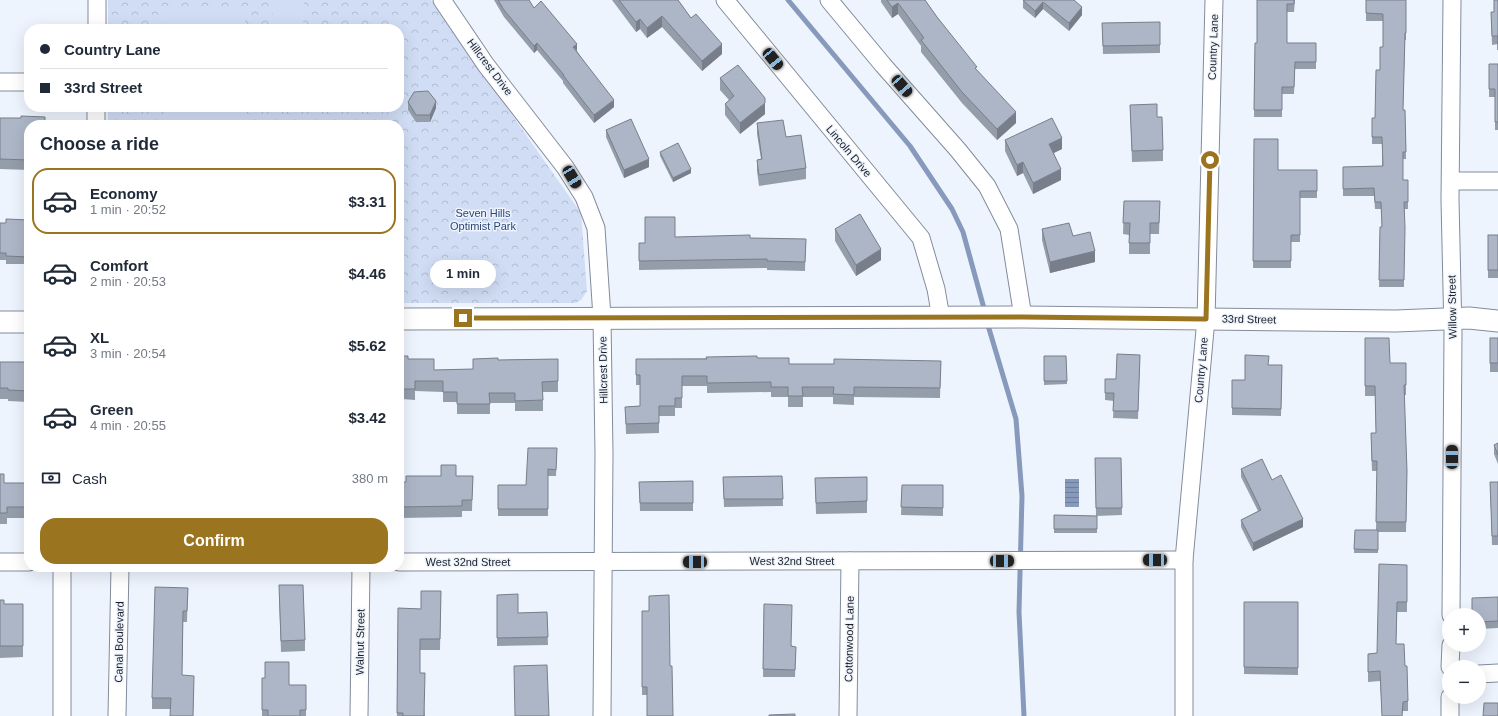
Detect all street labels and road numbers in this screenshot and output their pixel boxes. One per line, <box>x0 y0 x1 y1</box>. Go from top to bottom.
street label: Country Lane <box>1206 14 1220 80</box>
street label: Hillcrest Drive <box>465 36 515 98</box>
street label: Lincoln Drive <box>824 123 874 179</box>
street label: Willow Street <box>1445 275 1459 339</box>
street label: 33rd Street <box>1222 313 1276 325</box>
street label: Hillcrest Drive <box>596 336 610 404</box>
street label: Country Lane <box>1192 337 1210 403</box>
street label: West 32nd Street <box>750 555 834 567</box>
street label: West 32nd Street <box>426 556 510 568</box>
street label: Cottonwood Lane <box>842 596 856 682</box>
street label: Canal Boulevard <box>112 601 126 683</box>
street label: Walnut Street <box>353 609 367 675</box>

